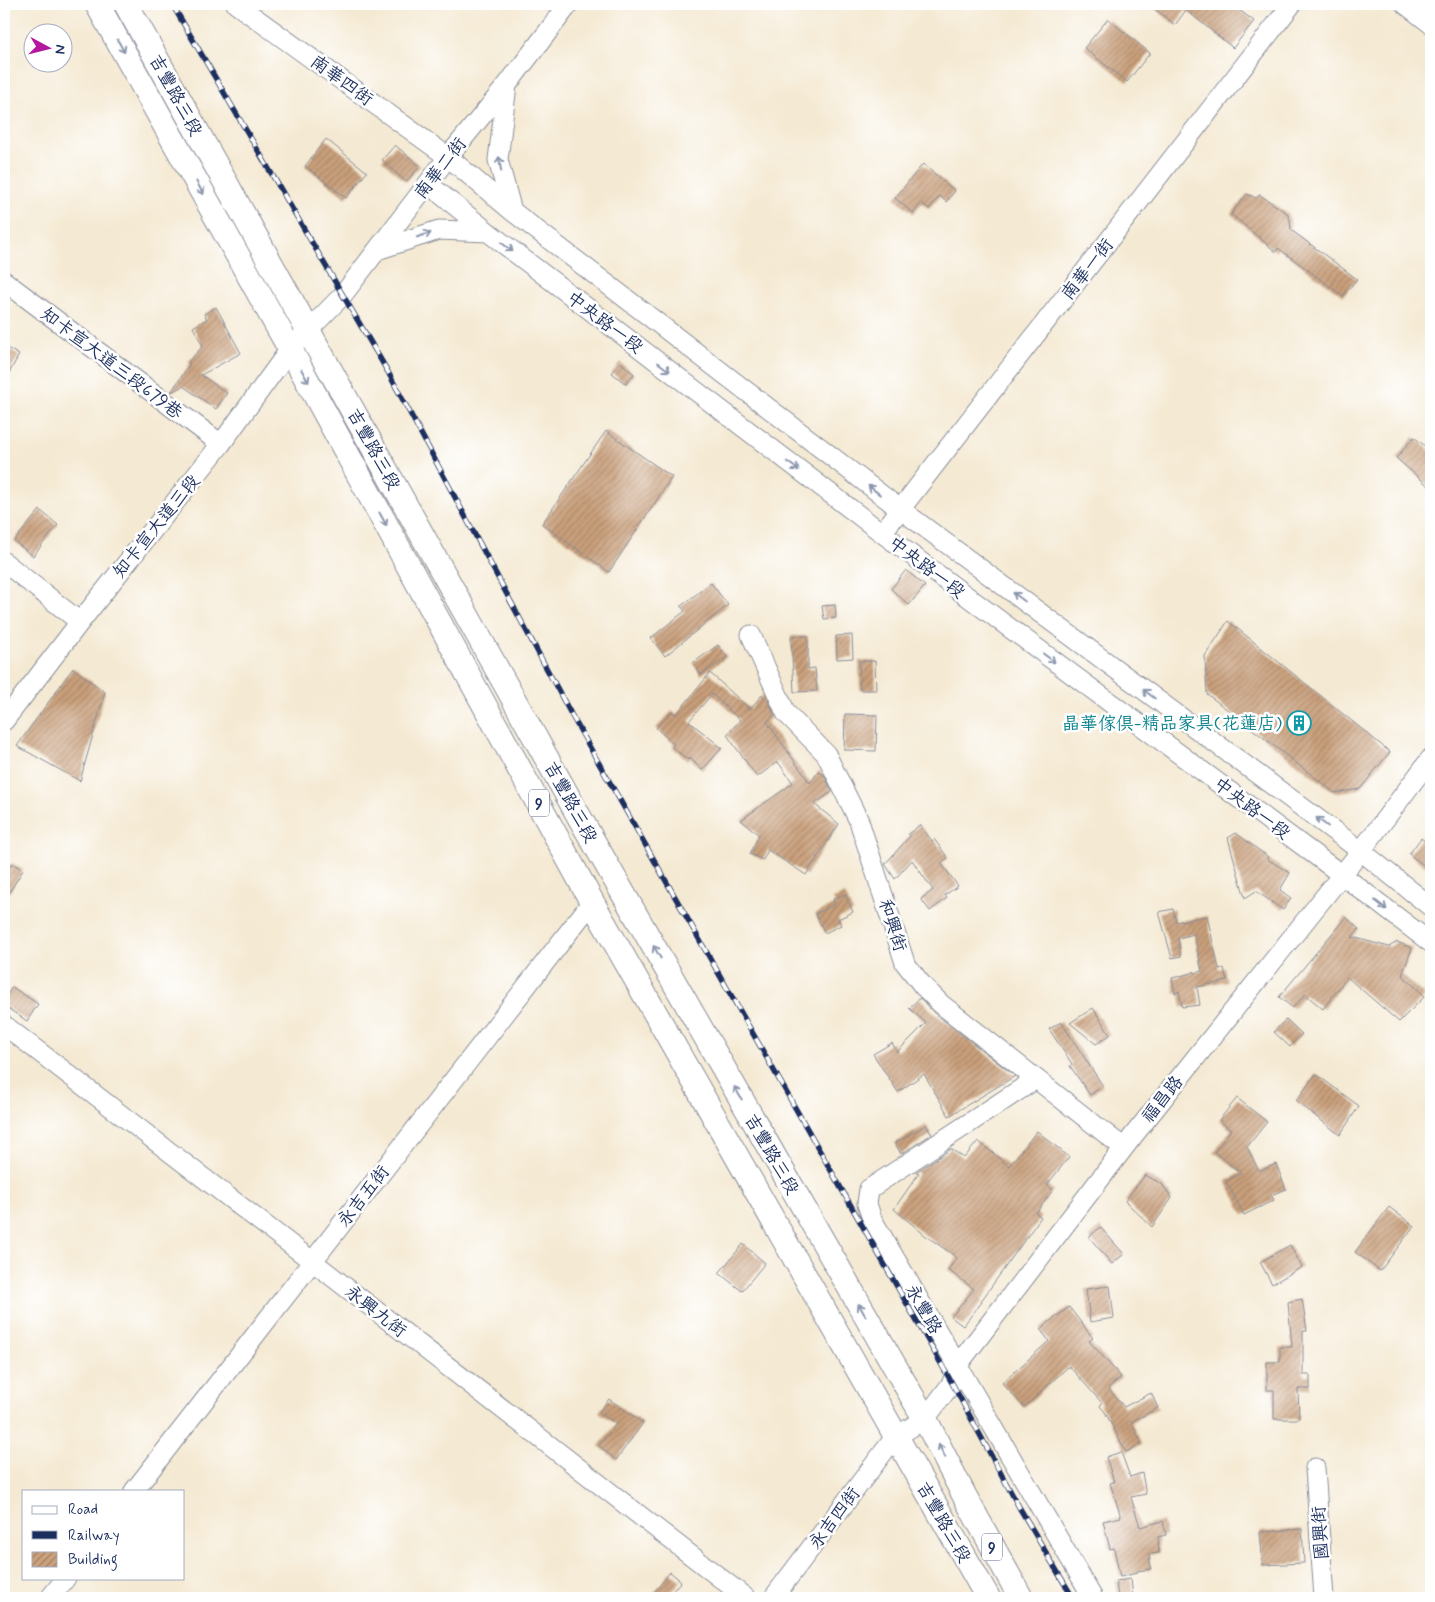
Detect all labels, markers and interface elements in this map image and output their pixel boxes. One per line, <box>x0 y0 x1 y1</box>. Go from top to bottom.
north arrow <box>22 22 72 72</box>
one-way arrow <box>116 39 126 54</box>
text: N <box>50 44 69 55</box>
street label: 吉豐路三段 <box>143 50 207 141</box>
street label: 南華四街 <box>305 50 378 112</box>
street label: 南華二街 <box>409 133 472 204</box>
one-way arrow <box>495 156 505 172</box>
one-way arrow <box>196 181 206 195</box>
one-way arrow <box>415 230 431 239</box>
street label: 南華一街 <box>1056 234 1119 305</box>
one-way arrow <box>500 242 514 252</box>
street label: 中央路一段 <box>561 286 648 359</box>
street label: 知卡宣大道三段679巷 <box>36 303 187 425</box>
one-way arrow <box>657 362 671 372</box>
one-way arrow <box>301 368 310 383</box>
street label: 吉豐路三段 <box>341 404 405 495</box>
one-way arrow <box>786 460 799 471</box>
street label: 知卡宣大道三段 <box>108 470 206 583</box>
one-way arrow <box>868 484 881 495</box>
one-way arrow <box>378 511 388 526</box>
street label: 中央路一段 <box>883 531 970 604</box>
one-way arrow <box>1012 592 1026 602</box>
one-way arrow <box>1042 652 1055 663</box>
one-way arrow <box>1142 689 1156 699</box>
building icon: 晶華傢俱-精品家具(花蓮店) <box>1286 710 1312 736</box>
place label: 晶華傢俱-精品家具(花蓮店) <box>1062 712 1283 736</box>
street label: 吉豐路三段 <box>538 757 602 848</box>
street label: 中央路一段 <box>1208 772 1295 845</box>
road number: 9 <box>529 790 549 816</box>
one-way arrow <box>1315 817 1329 827</box>
street label: 和興街 <box>872 896 912 955</box>
one-way arrow <box>1374 899 1387 910</box>
one-way arrow <box>651 945 661 960</box>
street label: 福昌路 <box>1136 1071 1189 1128</box>
one-way arrow <box>732 1086 742 1101</box>
street label: 吉豐路三段 <box>738 1110 804 1199</box>
street label: 永吉五街 <box>332 1161 395 1232</box>
street label: 永興九街 <box>340 1280 411 1343</box>
street label: 永豐路 <box>899 1280 947 1339</box>
one-way arrow <box>857 1302 867 1317</box>
one-way arrow <box>937 1444 947 1459</box>
street label: 吉豐路三段 <box>910 1478 976 1567</box>
street label: 永吉四街 <box>804 1483 866 1555</box>
legend <box>22 1490 185 1580</box>
text: Road <box>68 1500 98 1520</box>
street label: 國興街 <box>1307 1505 1335 1561</box>
text: Railway <box>68 1526 120 1546</box>
road number: 9 <box>982 1534 1002 1560</box>
text: Building <box>68 1550 118 1571</box>

